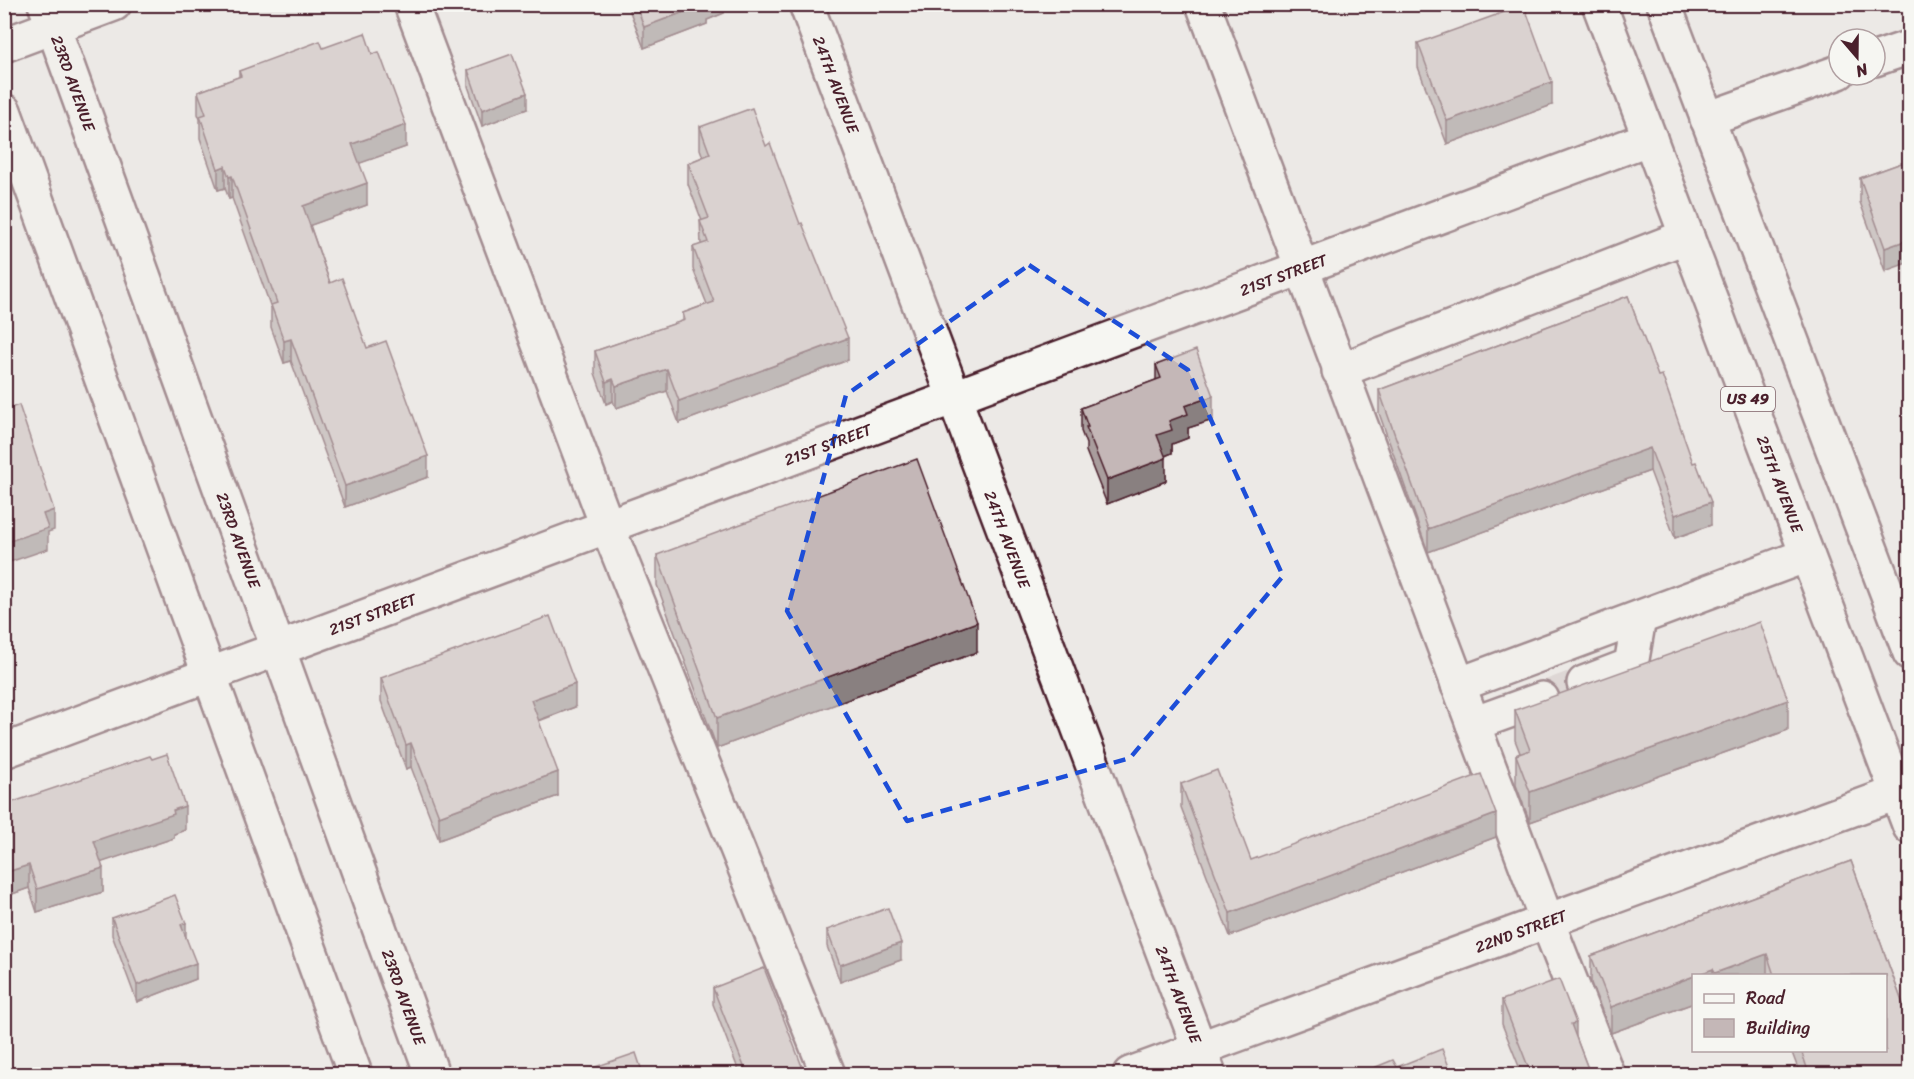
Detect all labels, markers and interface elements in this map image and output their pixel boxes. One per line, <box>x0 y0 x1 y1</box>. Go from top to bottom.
north arrow <box>1827 27 1887 87</box>
street label: 23RD AVENUE <box>43 31 105 136</box>
street label: 24TH AVENUE <box>805 31 868 139</box>
text: N <box>1851 55 1873 86</box>
street label: 21ST STREET <box>1235 245 1332 304</box>
road number: US 49 <box>1721 387 1775 411</box>
street label: 21ST STREET <box>780 414 877 474</box>
street label: 25TH AVENUE <box>1749 431 1812 538</box>
street label: 24TH AVENUE <box>976 486 1040 593</box>
street label: 23RD AVENUE <box>208 488 270 593</box>
street label: 21ST STREET <box>324 584 421 643</box>
street label: 22ND STREET <box>1470 900 1572 961</box>
street label: 24TH AVENUE <box>1147 941 1211 1048</box>
street label: 23RD AVENUE <box>373 945 435 1050</box>
legend <box>1692 974 1887 1052</box>
text: Road <box>1746 982 1786 1014</box>
text: Building <box>1746 1012 1810 1044</box>

